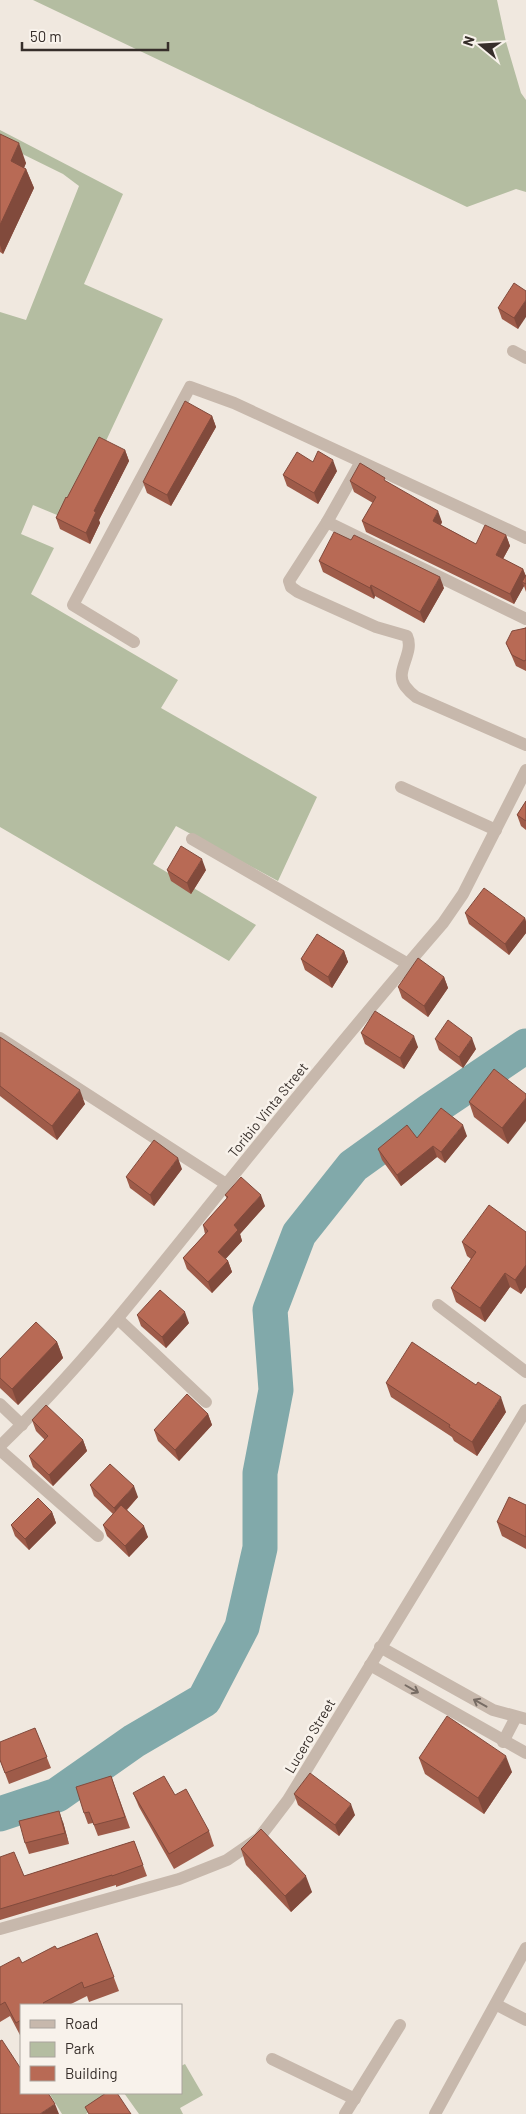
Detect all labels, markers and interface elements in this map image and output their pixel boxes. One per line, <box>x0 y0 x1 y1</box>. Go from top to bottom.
scale bar <box>22 20 169 52</box>
north arrow <box>456 20 506 70</box>
text: 50 m <box>30 27 62 45</box>
text: N <box>459 34 478 48</box>
street label: Toribio Vinta Street <box>224 1059 311 1161</box>
one-way arrow <box>405 1685 419 1695</box>
street label: Lucero Street <box>281 1695 338 1776</box>
one-way arrow <box>473 1698 488 1708</box>
legend <box>20 2004 182 2094</box>
text: Road <box>65 2014 98 2032</box>
text: Park <box>65 2039 95 2057</box>
text: Building <box>65 2064 118 2082</box>

